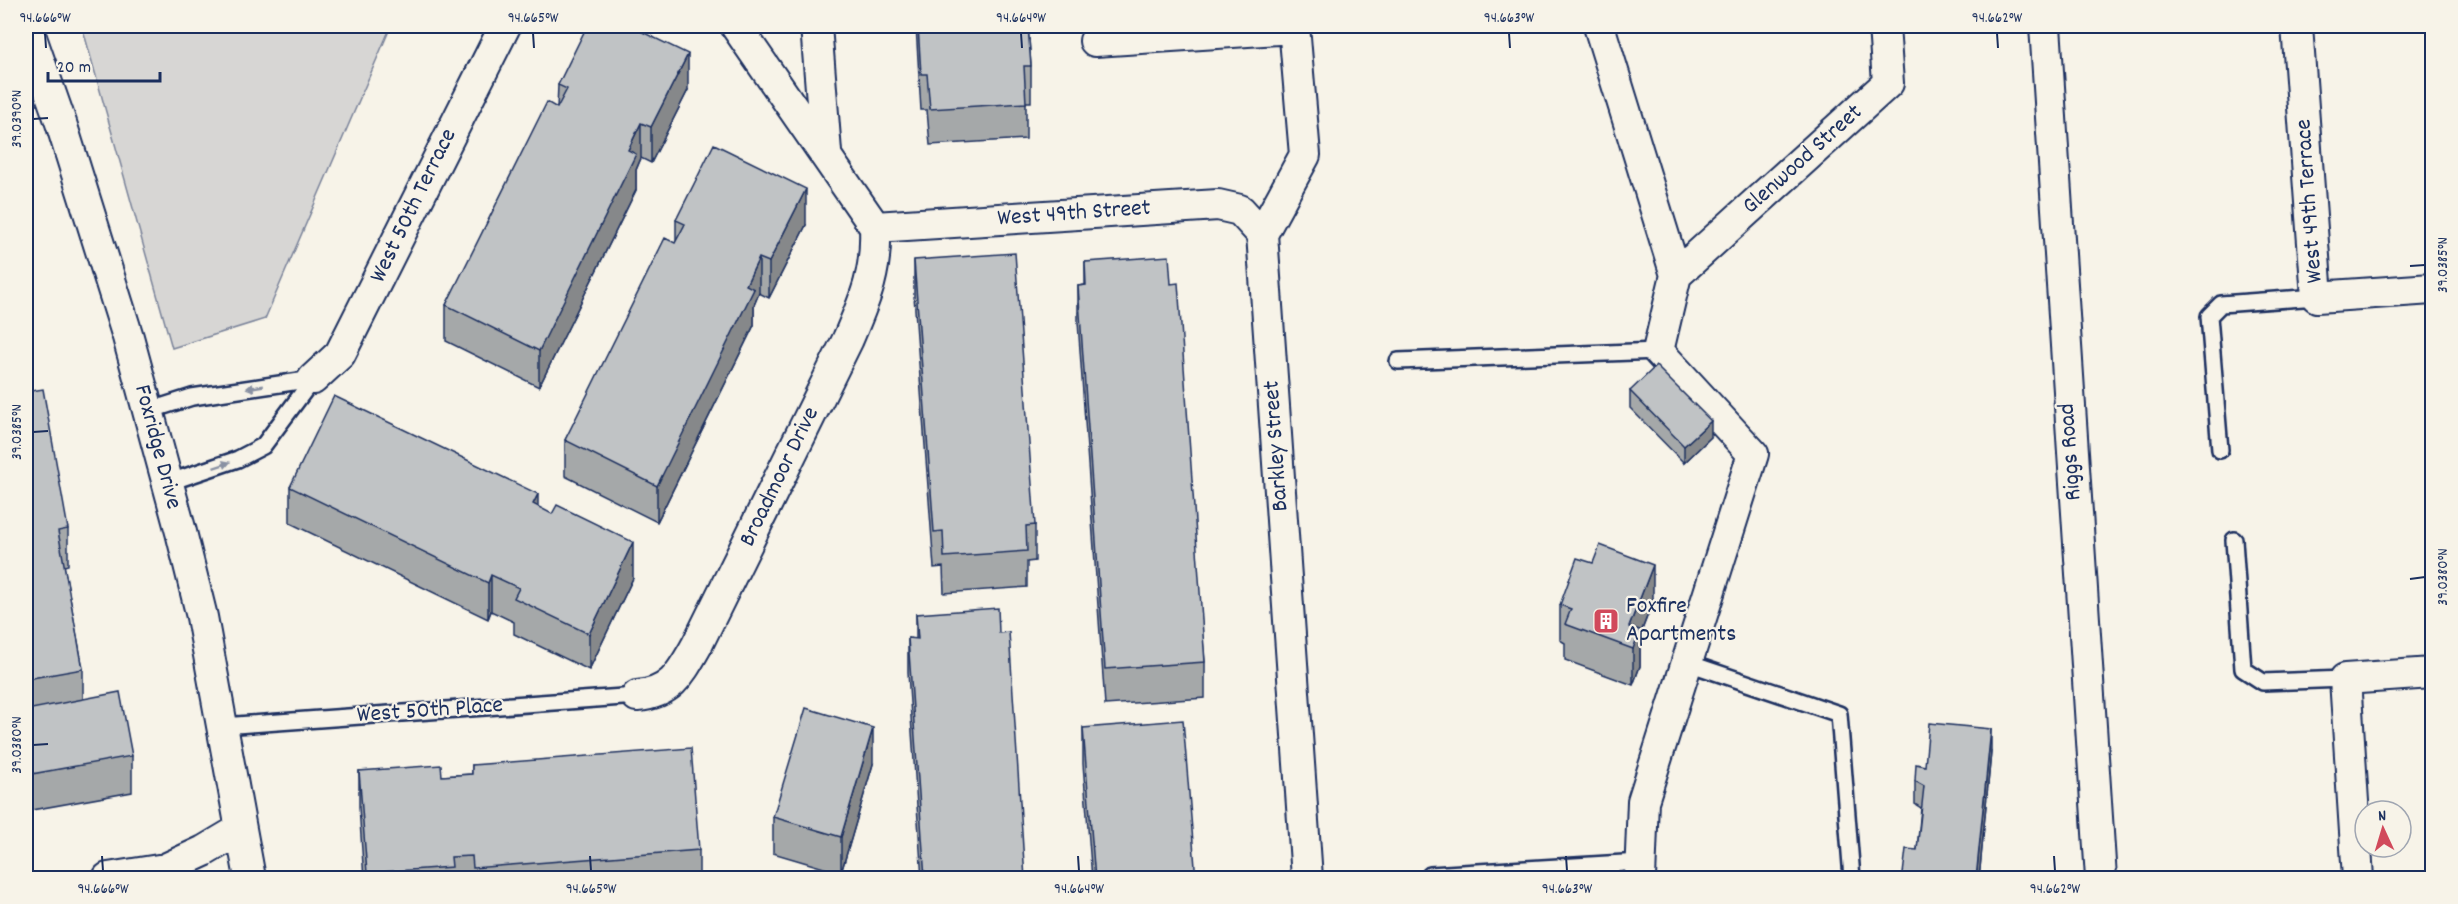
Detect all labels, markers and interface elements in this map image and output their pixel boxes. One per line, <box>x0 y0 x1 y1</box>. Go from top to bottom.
text: 94.666°W <box>19 8 71 30</box>
text: 94.665°W <box>508 8 559 30</box>
text: 94.664°W <box>996 8 1046 30</box>
text: 94.663°W <box>1484 8 1535 30</box>
text: 94.662°W <box>1972 8 2023 30</box>
scale bar <box>48 45 160 83</box>
text: 20 m <box>57 56 91 81</box>
text: 39.0390°N <box>7 90 29 148</box>
street label: Glenwood Street <box>1735 97 1871 223</box>
street label: West 49th Terrace <box>2287 118 2333 284</box>
street label: West 50th Terrace <box>362 123 466 289</box>
street label: West 49th Street <box>996 192 1152 236</box>
text: 39.0385°N <box>2433 237 2455 293</box>
street label: Barkley Street <box>1255 379 1299 513</box>
street label: Foxridge Drive <box>124 381 190 513</box>
one-way arrow <box>246 383 265 392</box>
street label: Broadmoor Drive <box>731 401 829 553</box>
street label: Riggs Road <box>2051 402 2091 502</box>
text: 39.0385°N <box>7 404 29 460</box>
one-way arrow <box>213 459 231 469</box>
text: 39.0380°N <box>2433 548 2455 606</box>
place label: Foxfire Apartments <box>1626 590 1736 652</box>
building icon: Foxfire Apartments <box>1591 606 1621 636</box>
street label: West 50th Place <box>356 689 504 733</box>
text: 39.0380°N <box>7 716 29 774</box>
north arrow <box>2353 799 2413 859</box>
text: N <box>2377 805 2387 828</box>
text: 94.666°W <box>77 879 129 901</box>
text: 94.665°W <box>566 879 617 901</box>
text: 94.664°W <box>1054 879 1104 901</box>
text: 94.663°W <box>1542 879 1593 901</box>
text: 94.662°W <box>2030 879 2081 901</box>

